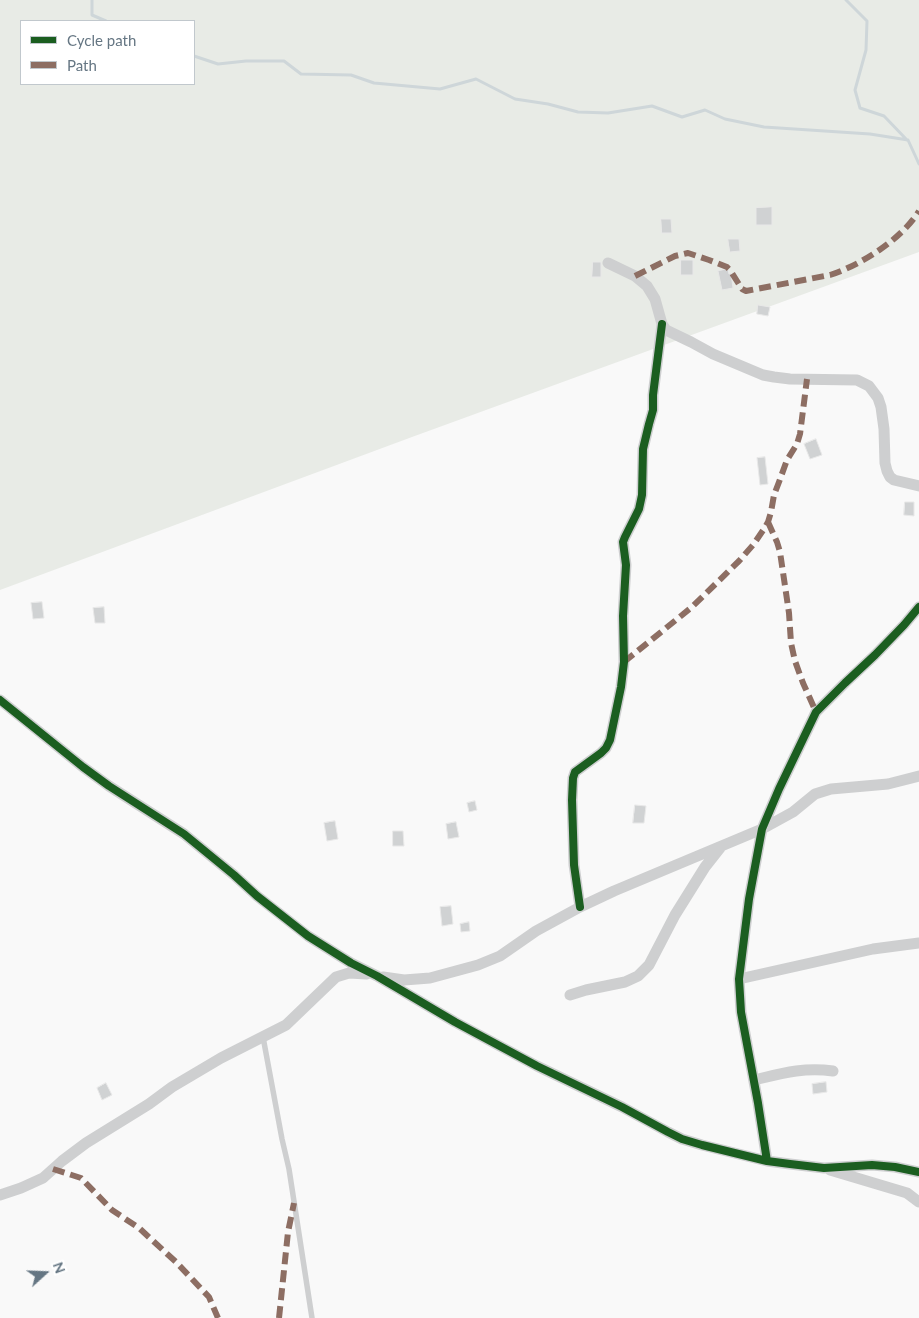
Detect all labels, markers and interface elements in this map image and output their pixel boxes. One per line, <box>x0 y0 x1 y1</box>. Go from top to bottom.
legend <box>20 20 195 85</box>
text: Cycle path <box>67 31 136 49</box>
text: Path <box>67 56 97 74</box>
north arrow <box>20 1248 70 1298</box>
text: N <box>50 1260 69 1276</box>

